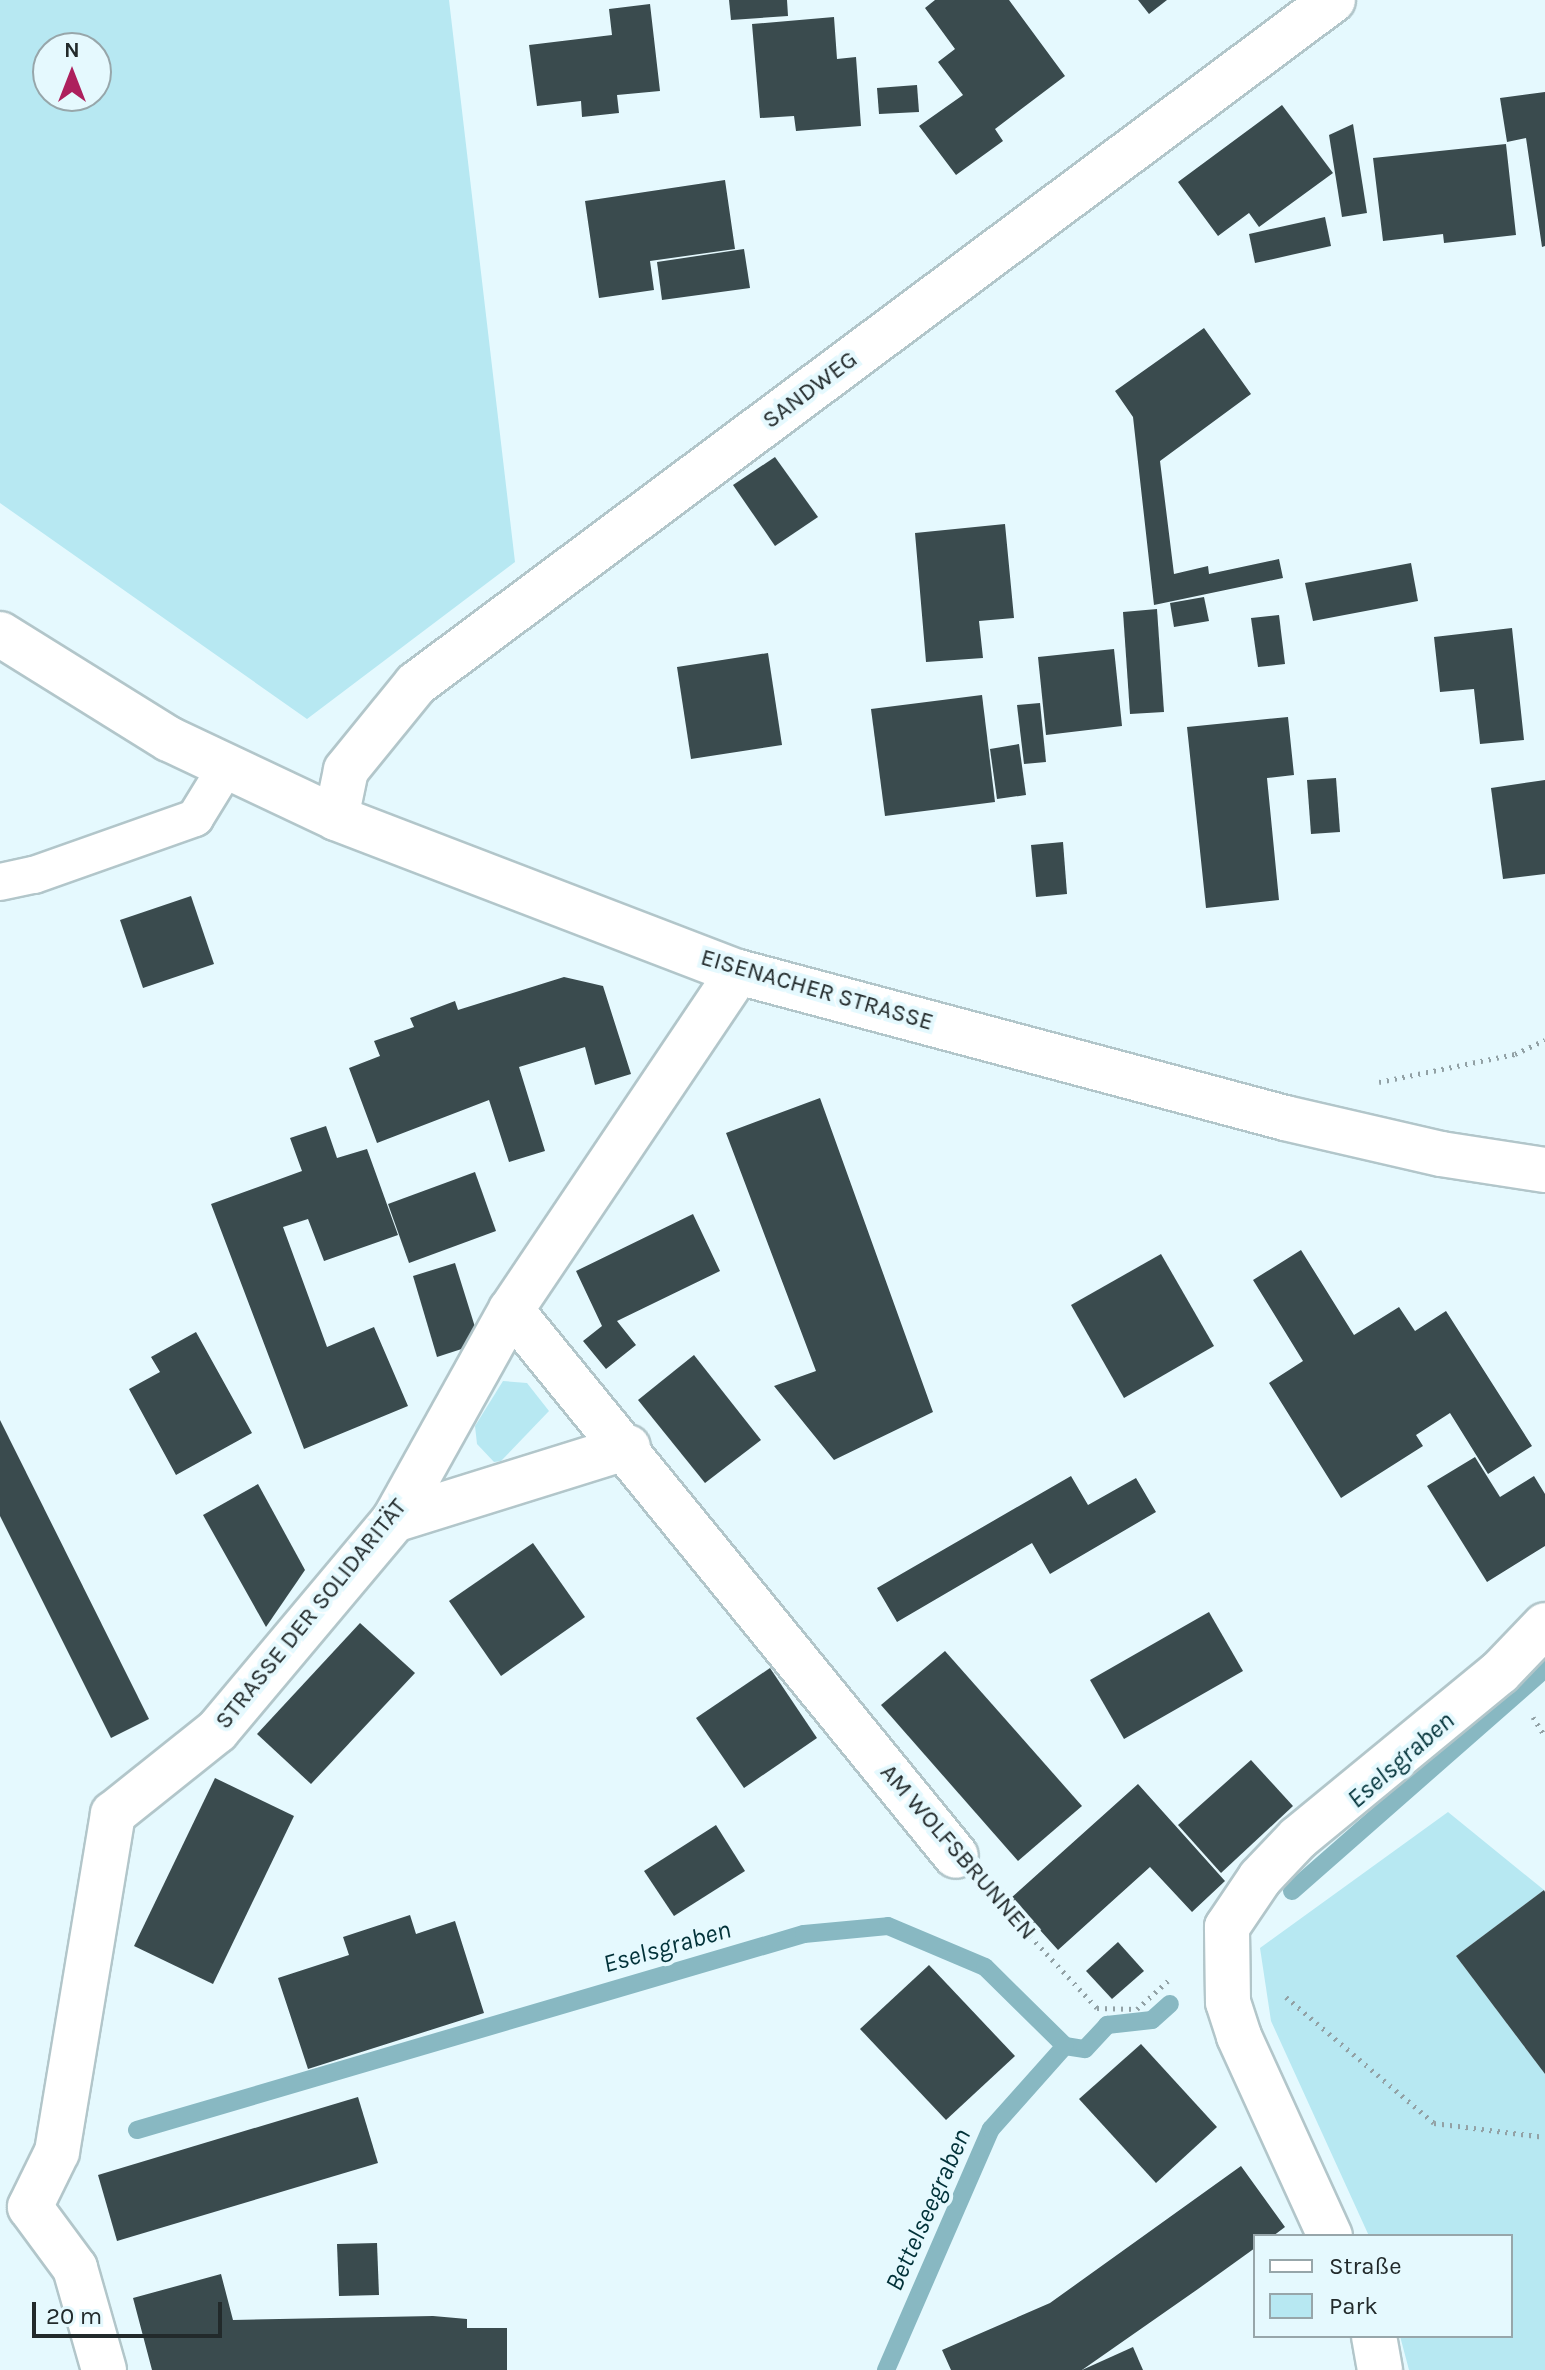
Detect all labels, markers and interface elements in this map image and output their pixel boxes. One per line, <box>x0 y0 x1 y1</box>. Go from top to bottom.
north arrow <box>32 32 112 112</box>
text: N <box>64 37 80 63</box>
street label: SANDWEG <box>757 345 863 435</box>
street label: EISENACHER STRASSE <box>697 943 937 1037</box>
street label: STRASSE DER SOLIDARITÄT <box>209 1493 413 1735</box>
water label: Eselsgraben <box>1341 1705 1461 1815</box>
street label: AM WOLFSBRUNNEN <box>874 1758 1042 1946</box>
water label: Eselsgraben <box>600 1914 734 1980</box>
water label: Bettelseegraben <box>878 2124 978 2296</box>
legend <box>1253 2234 1513 2338</box>
text: Straße <box>1329 2252 1401 2280</box>
scale bar <box>36 2286 226 2336</box>
text: Park <box>1329 2292 1378 2320</box>
text: 20 m <box>46 2302 102 2330</box>

